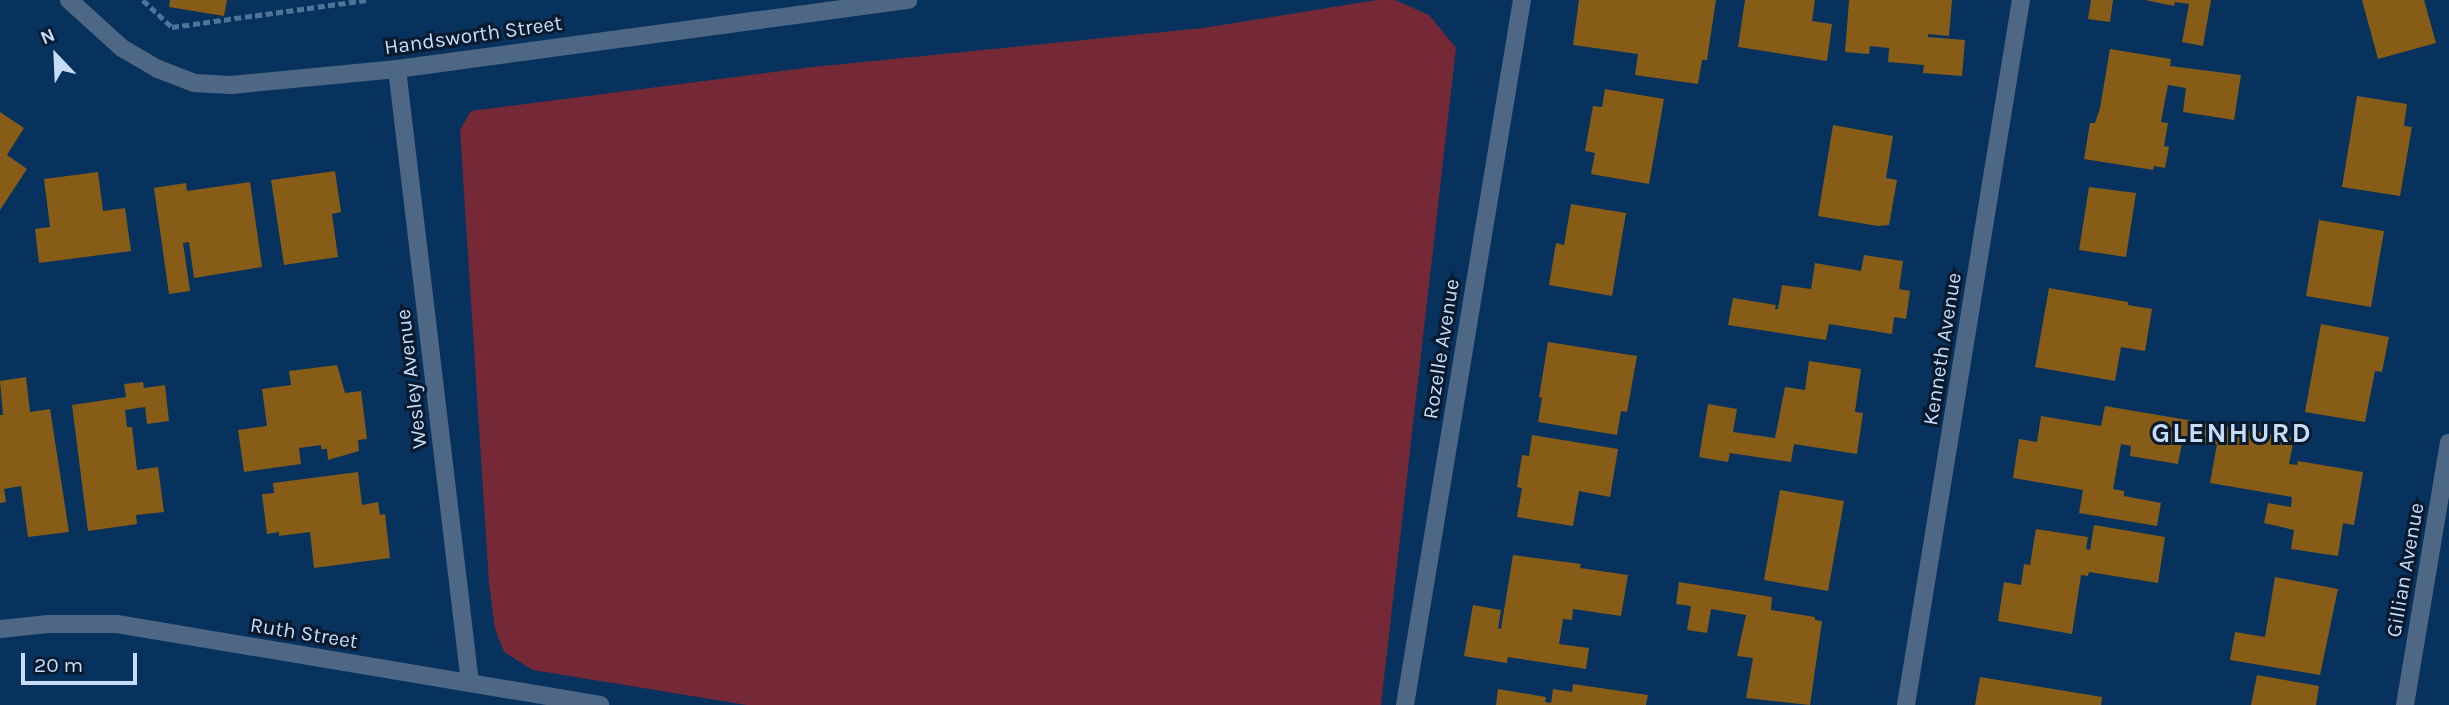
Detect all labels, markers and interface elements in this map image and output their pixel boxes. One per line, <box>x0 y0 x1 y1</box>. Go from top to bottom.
street label: Handsworth Street <box>383 10 563 60</box>
north arrow <box>21 21 91 91</box>
text: N <box>37 24 58 49</box>
street label: Kenneth Avenue <box>1917 271 1967 427</box>
street label: Rozelle Avenue <box>1417 277 1465 421</box>
street label: Wesley Avenue <box>390 308 432 450</box>
district label: GLENHURD <box>2152 416 2312 450</box>
street label: Gillian Avenue <box>2381 501 2429 639</box>
street label: Ruth Street <box>248 612 360 654</box>
scale bar <box>24 638 140 682</box>
text: 20 m <box>34 653 83 677</box>

